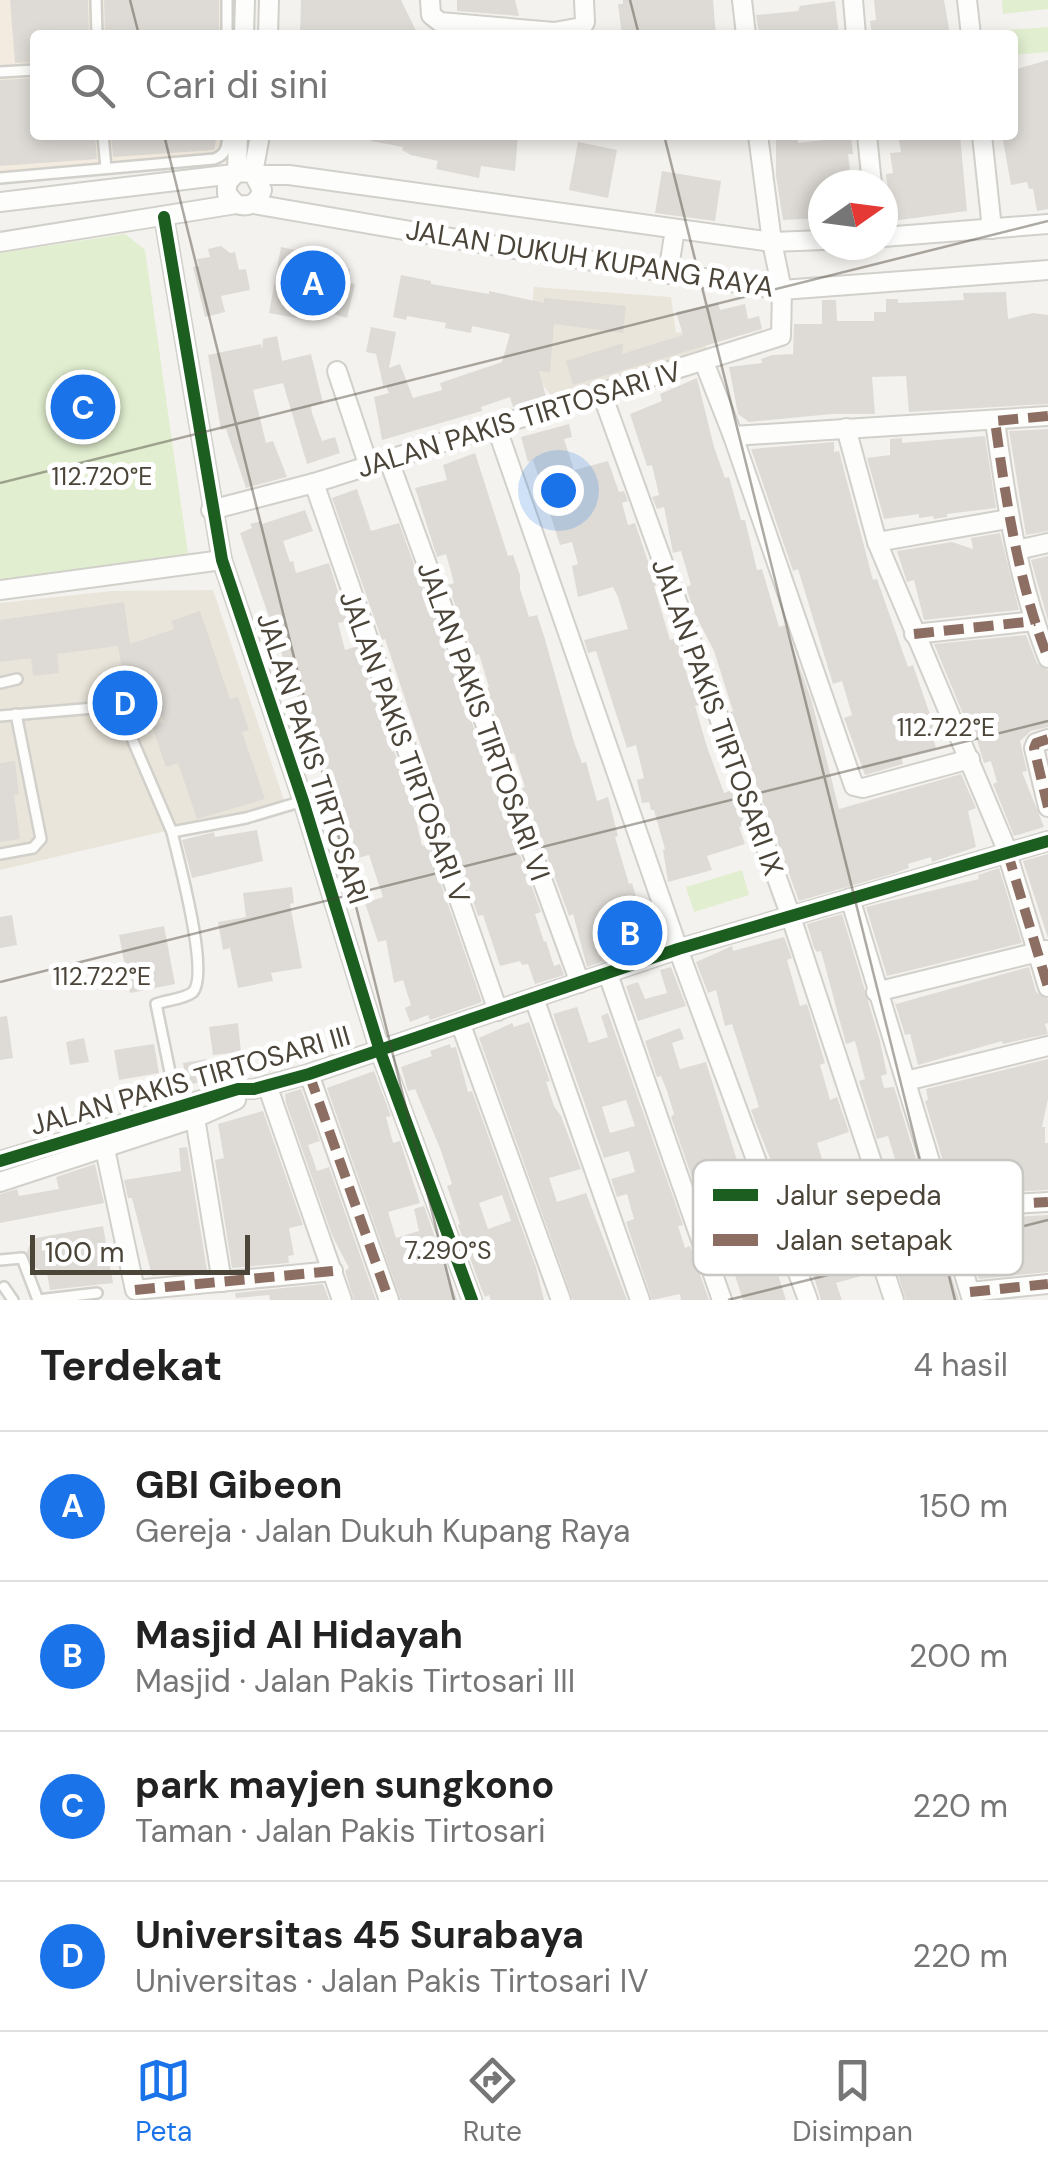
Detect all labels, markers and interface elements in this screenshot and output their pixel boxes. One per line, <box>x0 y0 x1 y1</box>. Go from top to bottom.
search box <box>30 30 1018 140</box>
icon: search <box>65 58 120 113</box>
text: Cari di sini <box>145 60 328 110</box>
north arrow <box>808 170 898 260</box>
street label: JALAN DUKUH KUPANG RAYA <box>403 211 776 306</box>
pin: A <box>280 246 346 320</box>
street label: JALAN PAKIS TIRTOSARI IV <box>353 352 686 486</box>
pin: C <box>51 370 116 444</box>
text: 112.720°E <box>52 460 152 493</box>
your location <box>533 465 584 516</box>
street label: JALAN PAKIS TIRTOSARI IX <box>643 553 792 881</box>
street label: JALAN PAKIS TIRTOSARI VI <box>409 557 559 886</box>
street label: JALAN PAKIS TIRTOSARI V <box>331 586 478 909</box>
street label: JALAN PAKIS TIRTOSARI <box>248 608 377 909</box>
pin: D <box>92 666 158 740</box>
text: 112.722°E <box>897 711 995 744</box>
pin: B <box>598 896 662 970</box>
text: 112.722°E <box>53 960 151 993</box>
street label: JALAN PAKIS TIRTOSARI III <box>26 1017 354 1144</box>
legend <box>693 1160 1023 1275</box>
text: Jalur sepeda <box>776 1177 942 1214</box>
text: Jalan setapak <box>776 1222 953 1259</box>
scale bar <box>30 1230 250 1274</box>
text: 100 m <box>45 1234 124 1271</box>
text: 7.290°S <box>405 1234 491 1267</box>
text: Terdekat <box>40 1338 222 1393</box>
text: 4 hasil <box>913 1344 1008 1386</box>
text: GBI Gibeon <box>135 1460 342 1510</box>
text: A <box>61 1485 84 1527</box>
text: 150 m <box>920 1485 1008 1527</box>
text: Gereja · Jalan Dukuh Kupang Raya <box>135 1510 630 1552</box>
text: Masjid Al Hidayah <box>135 1610 463 1660</box>
text: B <box>62 1635 83 1677</box>
text: 200 m <box>909 1635 1008 1677</box>
text: Masjid · Jalan Pakis Tirtosari III <box>135 1660 575 1702</box>
text: park mayjen sungkono <box>135 1760 554 1810</box>
text: C <box>61 1785 84 1827</box>
text: 220 m <box>913 1785 1008 1827</box>
text: Taman · Jalan Pakis Tirtosari <box>135 1810 546 1852</box>
text: Universitas 45 Surabaya <box>135 1910 584 1960</box>
text: D <box>61 1935 84 1977</box>
text: 220 m <box>913 1935 1008 1977</box>
text: Universitas · Jalan Pakis Tirtosari IV <box>135 1960 649 2002</box>
tab: Peta <box>135 2053 192 2150</box>
tab: Rute <box>463 2053 522 2150</box>
tab: Disimpan <box>792 2053 913 2150</box>

